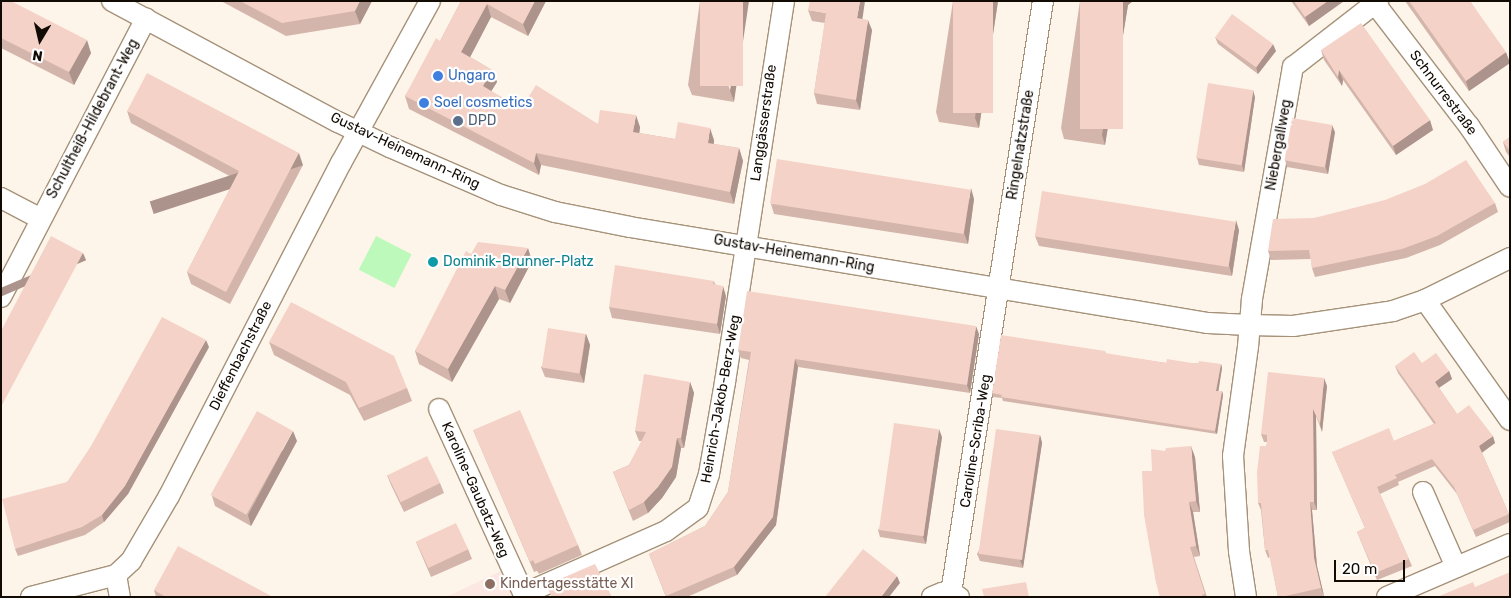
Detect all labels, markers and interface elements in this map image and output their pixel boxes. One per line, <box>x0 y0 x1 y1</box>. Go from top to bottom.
north arrow <box>15 15 65 65</box>
street label: Schultheiß-Hildebrant-Weg <box>44 36 142 202</box>
text: N <box>31 46 44 64</box>
street label: Schnurrestraße <box>1406 47 1480 139</box>
street label: Langgässerstraße <box>747 64 781 182</box>
place label: Ungaro <box>448 68 496 84</box>
marker: Ungaro <box>432 70 444 82</box>
street label: Ringelnatzstraße <box>1004 89 1038 201</box>
place label: Soel cosmetics <box>434 95 532 111</box>
marker: Soel cosmetics <box>418 97 430 109</box>
street label: Niebergallweg <box>1263 98 1295 192</box>
street label: Gustav-Heinemann-Ring <box>328 109 482 193</box>
place label: DPD <box>468 113 496 129</box>
marker: DPD <box>452 115 464 127</box>
street label: Gustav-Heinemann-Ring <box>712 232 876 276</box>
place label: Dominik-Brunner-Platz <box>443 254 594 270</box>
marker: Dominik-Brunner-Platz <box>427 256 439 268</box>
street label: Dieffenbachstraße <box>206 298 276 414</box>
street label: Heinrich-Jakob-Berz-Weg <box>698 314 744 484</box>
street label: Caroline-Scriba-Weg <box>957 373 995 509</box>
street label: Karoline-Gaubatz-Weg <box>437 420 513 560</box>
scale bar <box>1336 550 1407 582</box>
text: 20 m <box>1342 560 1377 578</box>
place label: Kindertagesstätte XI <box>500 576 633 592</box>
marker: Kindertagesstätte XI <box>484 578 496 590</box>

